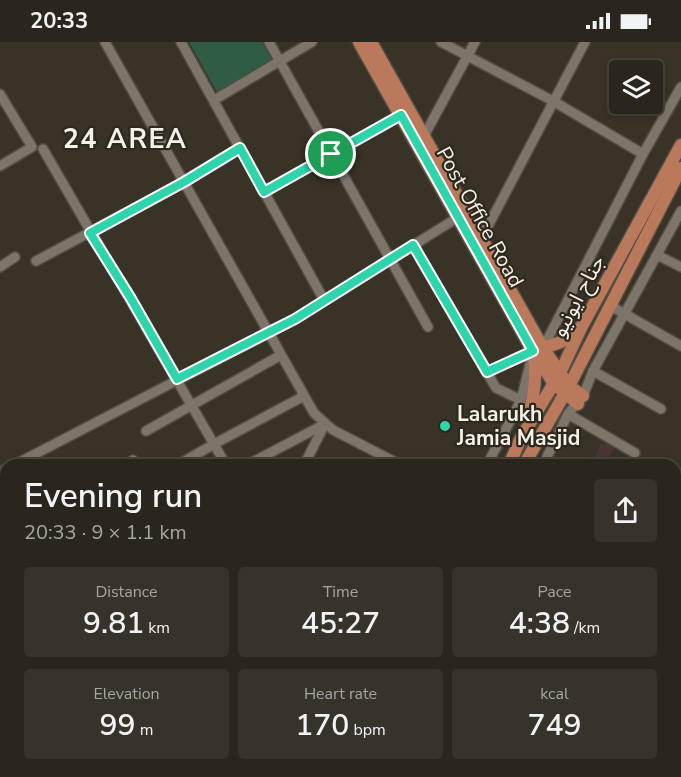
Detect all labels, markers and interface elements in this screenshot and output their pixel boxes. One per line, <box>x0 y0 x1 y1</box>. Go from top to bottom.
text: 20:33 <box>30 6 88 36</box>
map controls <box>609 60 663 114</box>
button: layers <box>609 60 663 114</box>
district label: 24 AREA <box>63 121 187 158</box>
pin <box>305 128 356 179</box>
icon: arrive <box>314 137 347 170</box>
street label: Post Office Road <box>430 142 530 292</box>
street label: جناح ایونیو <box>545 250 612 342</box>
place label: Lalarukh Jamia Masjid <box>456 400 580 452</box>
marker: Lalarukh Jamia Masjid <box>438 419 452 433</box>
text: Evening run <box>24 474 202 519</box>
button: share <box>594 479 657 542</box>
text: 20:33 · 9 × 1.1 km <box>24 519 187 546</box>
text: Distance <box>95 581 158 603</box>
text: Time <box>323 581 358 603</box>
text: Pace <box>538 581 571 603</box>
text: 9.81 <box>83 603 144 644</box>
text: 45:27 <box>301 603 380 644</box>
text: 4:38 <box>509 603 570 644</box>
text: km <box>144 617 170 639</box>
text: /km <box>570 617 600 639</box>
text: Elevation <box>93 683 160 705</box>
text: Heart rate <box>304 683 377 705</box>
text: kcal <box>540 683 569 705</box>
text: 99 <box>100 705 136 746</box>
text: 170 <box>295 705 349 746</box>
text: 749 <box>528 705 582 746</box>
text: m <box>136 719 153 741</box>
text: bpm <box>349 719 386 741</box>

